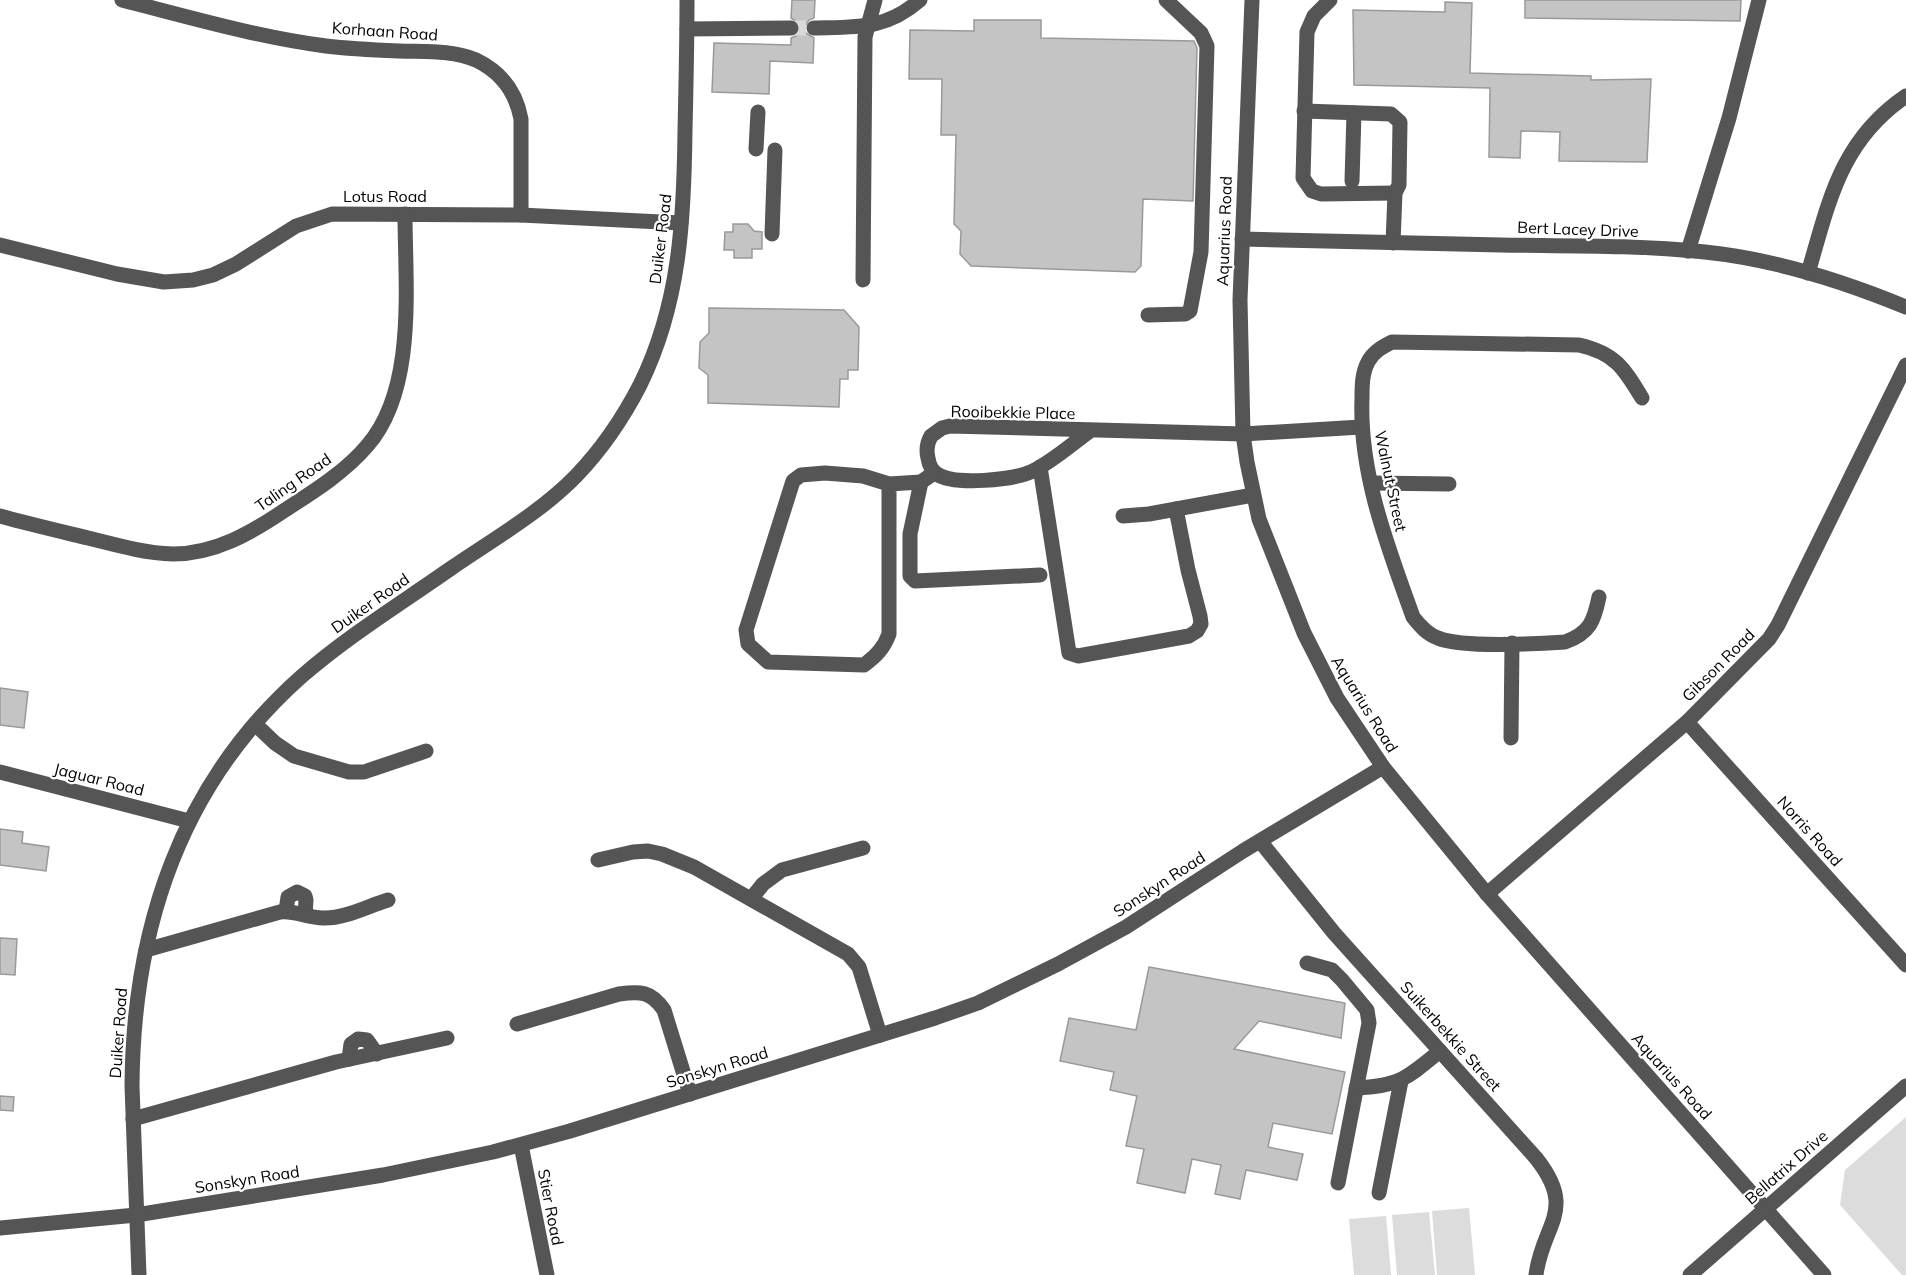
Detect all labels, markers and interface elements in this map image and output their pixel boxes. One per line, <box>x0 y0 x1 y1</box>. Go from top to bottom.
street label: Korhaan Road <box>331 17 439 45</box>
street label: Aquarius Road <box>1212 176 1236 286</box>
street label: Lotus Road <box>343 186 427 206</box>
street label: Duiker Road <box>645 193 675 285</box>
street label: Bert Lacey Drive <box>1517 217 1639 241</box>
street label: Rooibekkie Place <box>950 401 1076 423</box>
street label: Walnut Street <box>1371 429 1412 534</box>
street label: Taling Road <box>251 449 335 515</box>
street label: Duiker Road <box>327 569 413 637</box>
street label: Gibson Road <box>1677 624 1759 706</box>
street label: Aquarius Road <box>1327 652 1403 756</box>
street label: Jaguar Road <box>52 758 146 800</box>
street label: Norris Road <box>1773 792 1847 870</box>
street label: Sonskyn Road <box>1109 847 1209 921</box>
street label: Suikerbekkie Street <box>1396 977 1506 1095</box>
street label: Duiker Road <box>105 987 131 1079</box>
street label: Aquarius Road <box>1628 1028 1716 1124</box>
street label: Sonskyn Road <box>664 1042 770 1092</box>
street label: Bellatrix Drive <box>1740 1126 1832 1208</box>
street label: Sonskyn Road <box>193 1161 301 1197</box>
street label: Stier Road <box>534 1167 568 1247</box>

